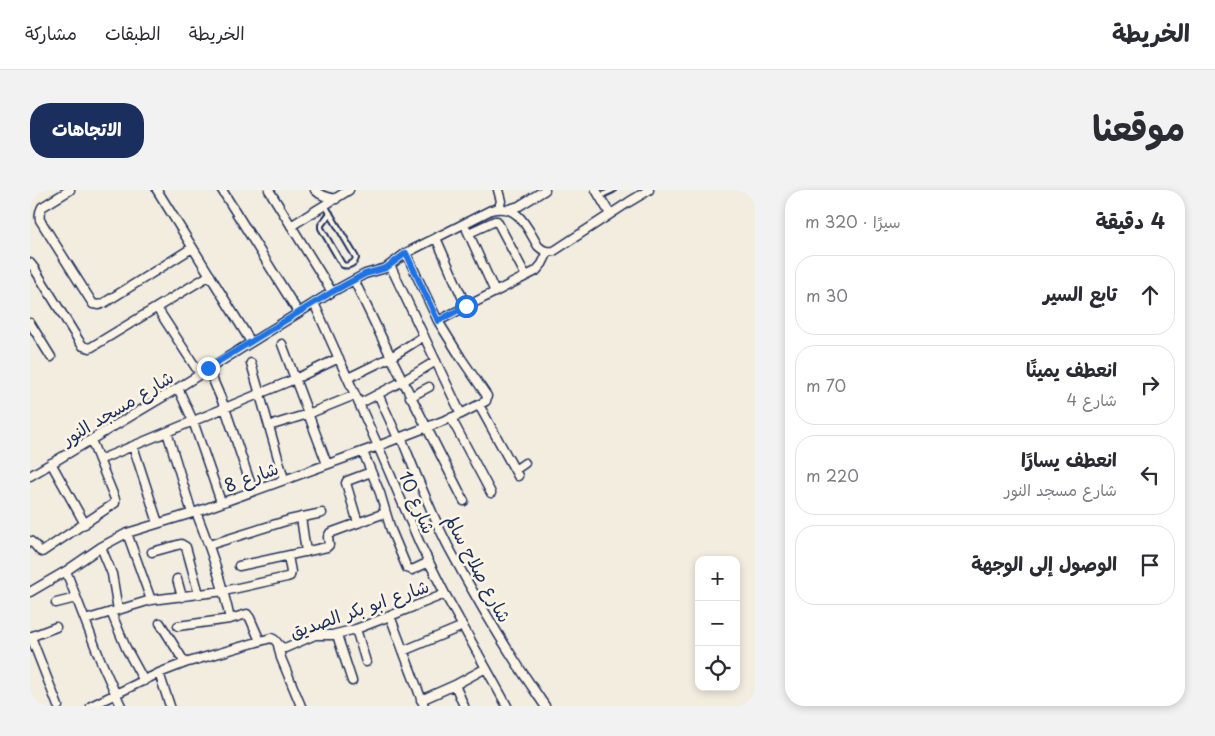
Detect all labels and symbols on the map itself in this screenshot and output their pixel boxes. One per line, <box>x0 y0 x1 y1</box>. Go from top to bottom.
route start <box>455 295 478 318</box>
route end <box>197 357 220 380</box>
street label: شارع مسجد النور <box>54 363 178 452</box>
street label: شارع 8 <box>220 454 282 498</box>
street label: شارع 10 <box>393 466 443 538</box>
street label: شارع صلاح سالم <box>437 509 519 628</box>
street label: شارع ابو بكر الصديق <box>286 572 432 644</box>

